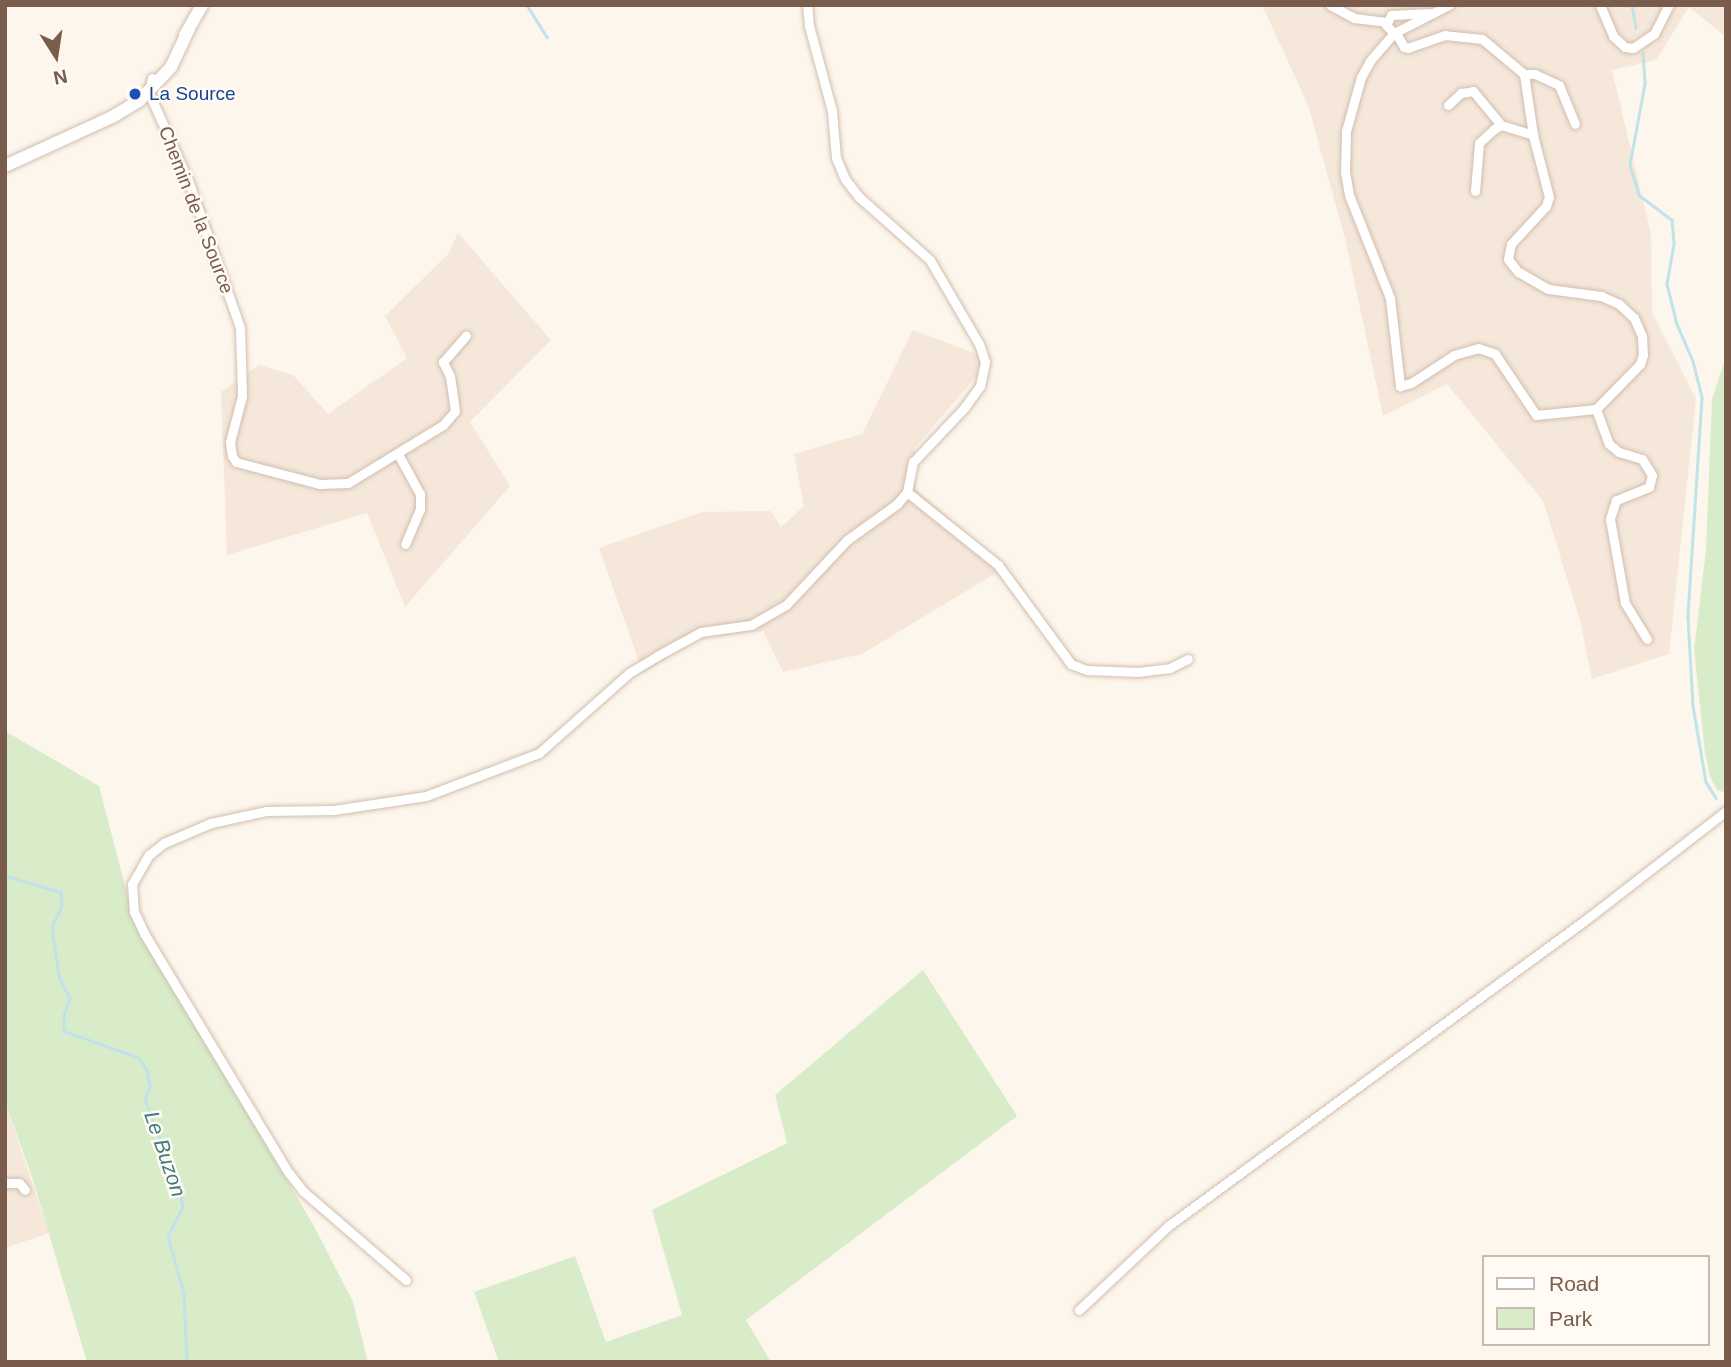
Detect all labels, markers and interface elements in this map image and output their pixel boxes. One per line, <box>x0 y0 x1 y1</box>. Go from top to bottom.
north arrow <box>21 21 91 91</box>
text: N <box>52 65 69 89</box>
place label: La Source <box>149 83 236 105</box>
marker: La Source <box>127 86 143 102</box>
street label: Chemin de la Source <box>154 123 238 297</box>
water label: Le Buzon <box>139 1108 191 1200</box>
legend <box>1482 1255 1710 1346</box>
text: Road <box>1549 1272 1599 1295</box>
text: Park <box>1549 1307 1592 1330</box>

